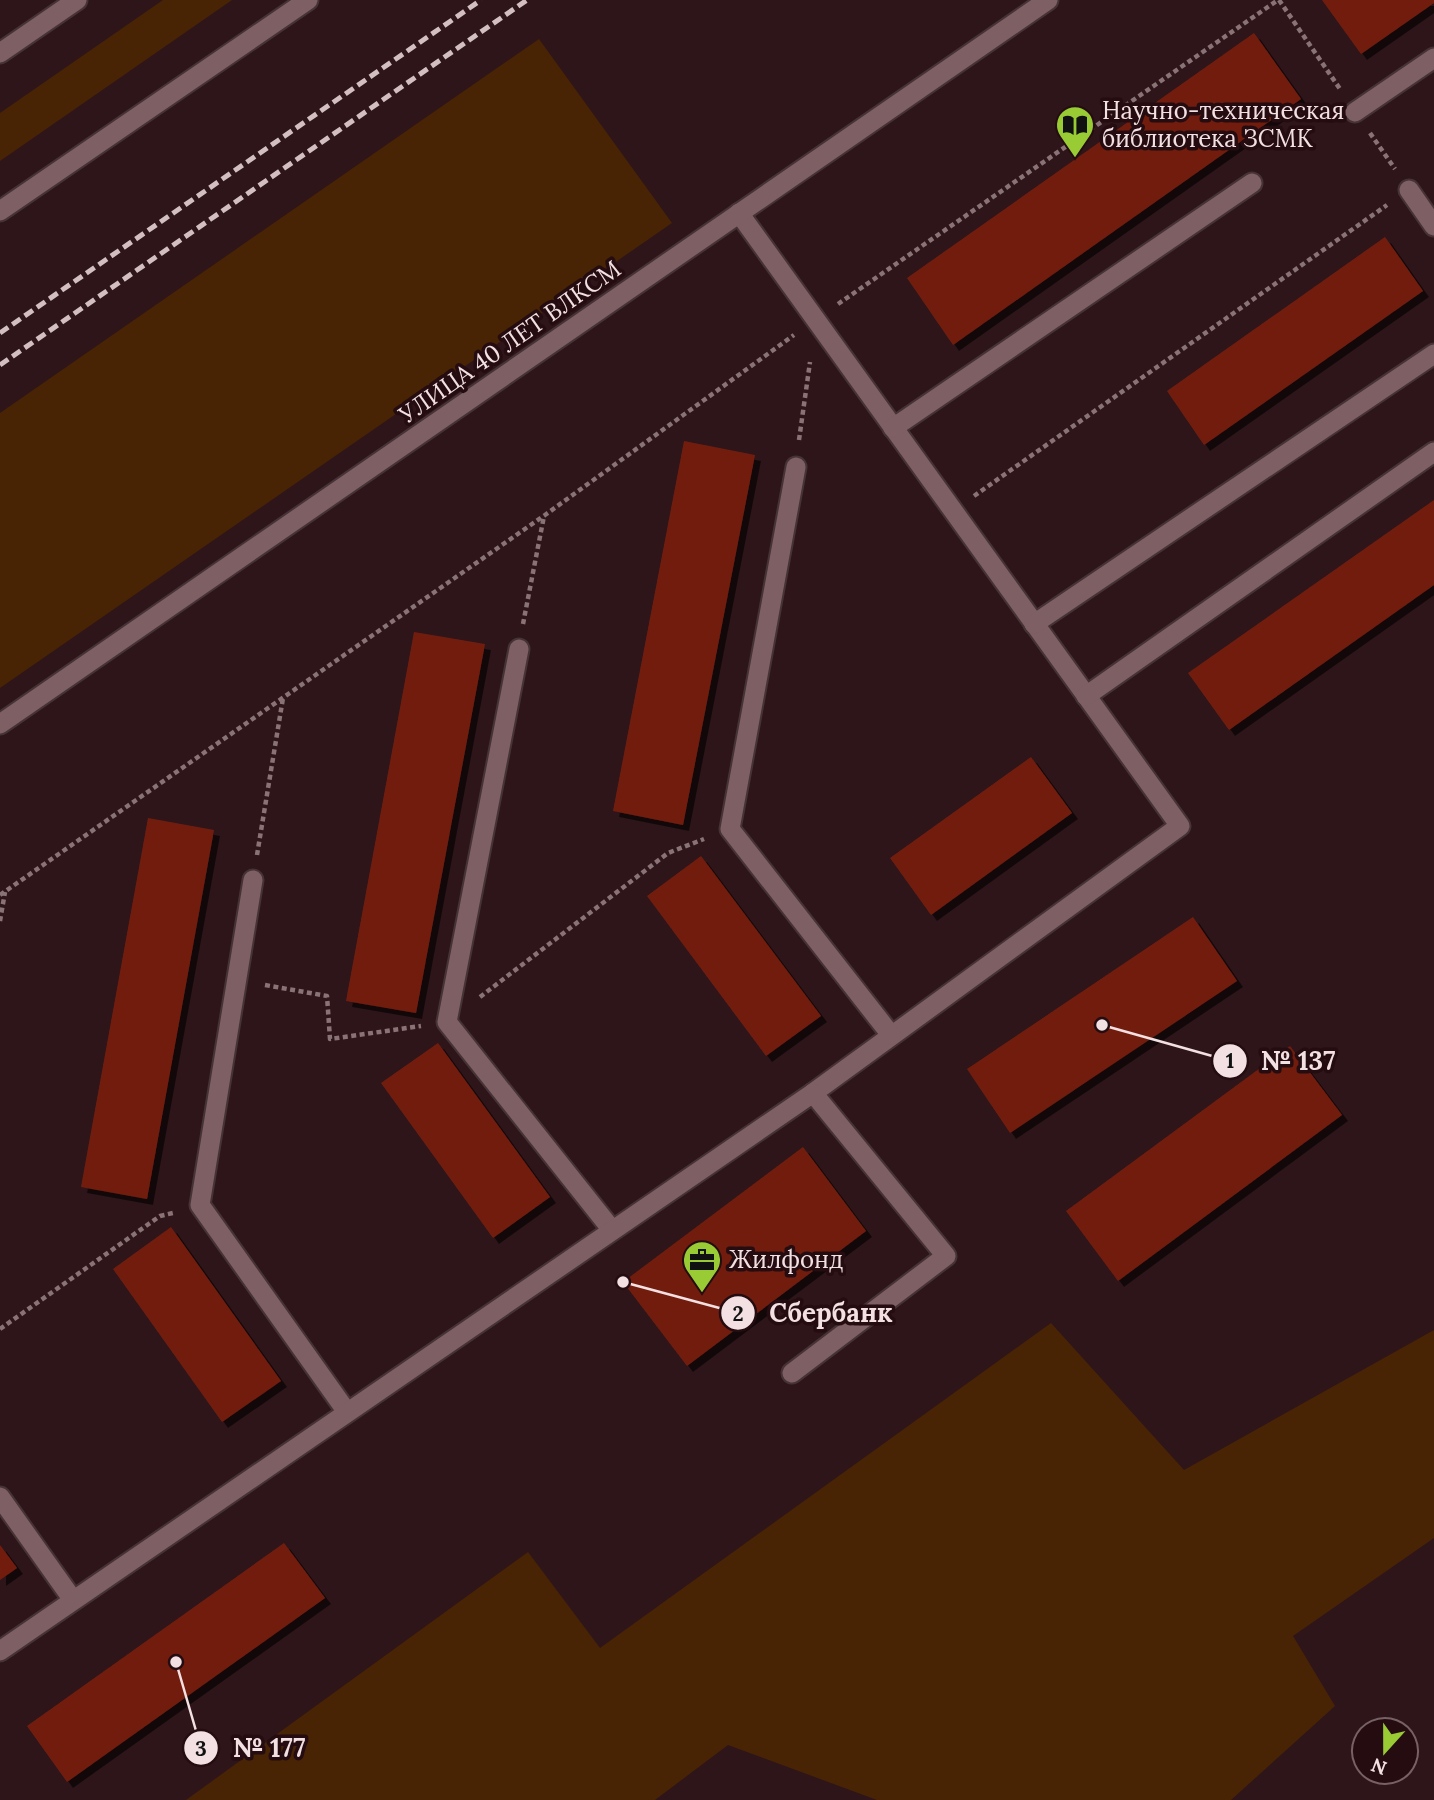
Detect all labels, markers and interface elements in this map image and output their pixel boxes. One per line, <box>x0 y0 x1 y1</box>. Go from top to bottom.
place label: Научно-техническая библиотека ЗСМК <box>1102 95 1344 154</box>
library icon: Научно-техническая библиотека ЗСМК <box>1054 104 1096 159</box>
street label: УЛИЦА 40 ЛЕТ ВЛКСМ <box>392 253 627 430</box>
callout: № 137 <box>1212 1037 1350 1084</box>
text: № 137 <box>1261 1044 1335 1077</box>
text: 1 <box>1226 1047 1234 1074</box>
office icon: Жилфонд <box>681 1239 723 1294</box>
place label: Жилфонд <box>729 1244 843 1275</box>
callout: Сбербанк <box>721 1290 907 1337</box>
text: Сбербанк <box>769 1296 893 1329</box>
text: 2 <box>732 1300 744 1327</box>
north arrow <box>1350 1716 1420 1786</box>
callout: № 177 <box>183 1725 319 1772</box>
text: № 177 <box>233 1731 305 1764</box>
text: 3 <box>195 1735 207 1762</box>
text: N <box>1367 1753 1390 1781</box>

